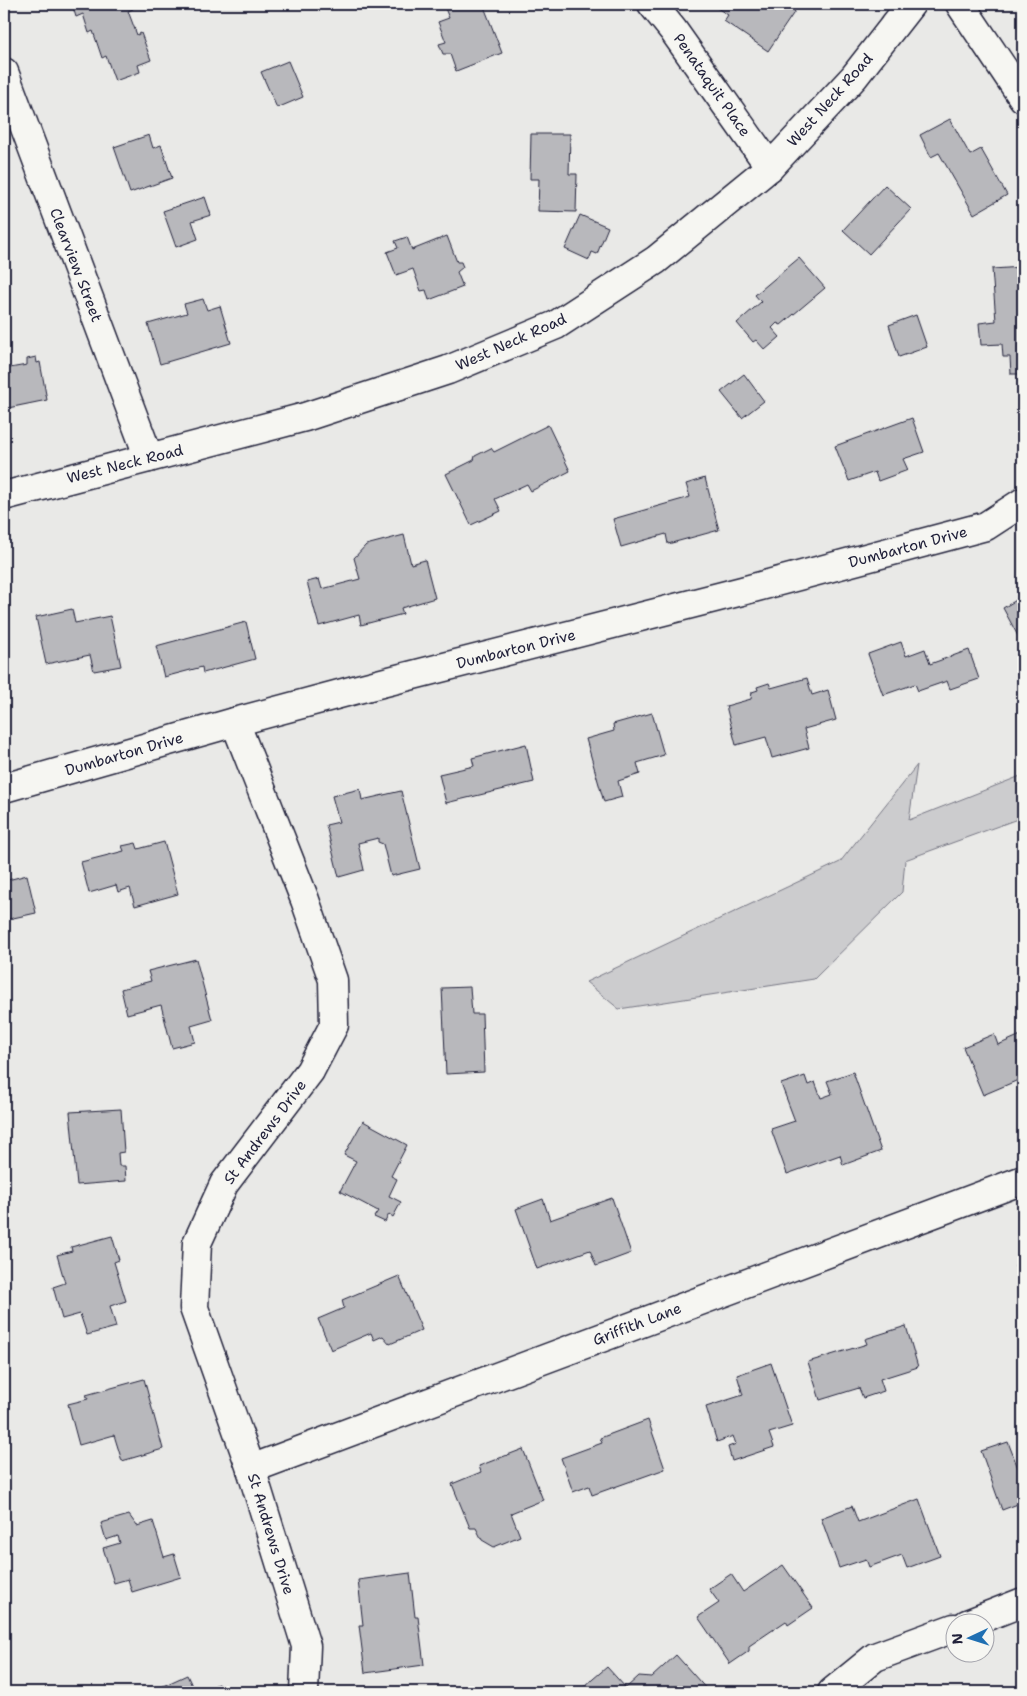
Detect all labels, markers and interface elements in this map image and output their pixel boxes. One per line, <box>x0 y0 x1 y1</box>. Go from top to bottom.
street label: Penataquit Place <box>669 29 755 141</box>
street label: West Neck Road <box>783 49 878 151</box>
street label: Clearview Street <box>45 205 107 325</box>
street label: West Neck Road <box>452 308 570 375</box>
street label: West Neck Road <box>65 440 186 488</box>
street label: Dumbarton Drive <box>846 522 970 572</box>
street label: Dumbarton Drive <box>454 625 578 673</box>
street label: Dumbarton Drive <box>63 728 185 780</box>
street label: St Andrews Drive <box>219 1076 311 1188</box>
street label: Griffith Lane <box>590 1298 684 1350</box>
street label: St Andrews Drive <box>243 1471 299 1597</box>
north arrow <box>944 1614 994 1664</box>
text: N <box>948 1633 966 1645</box>

